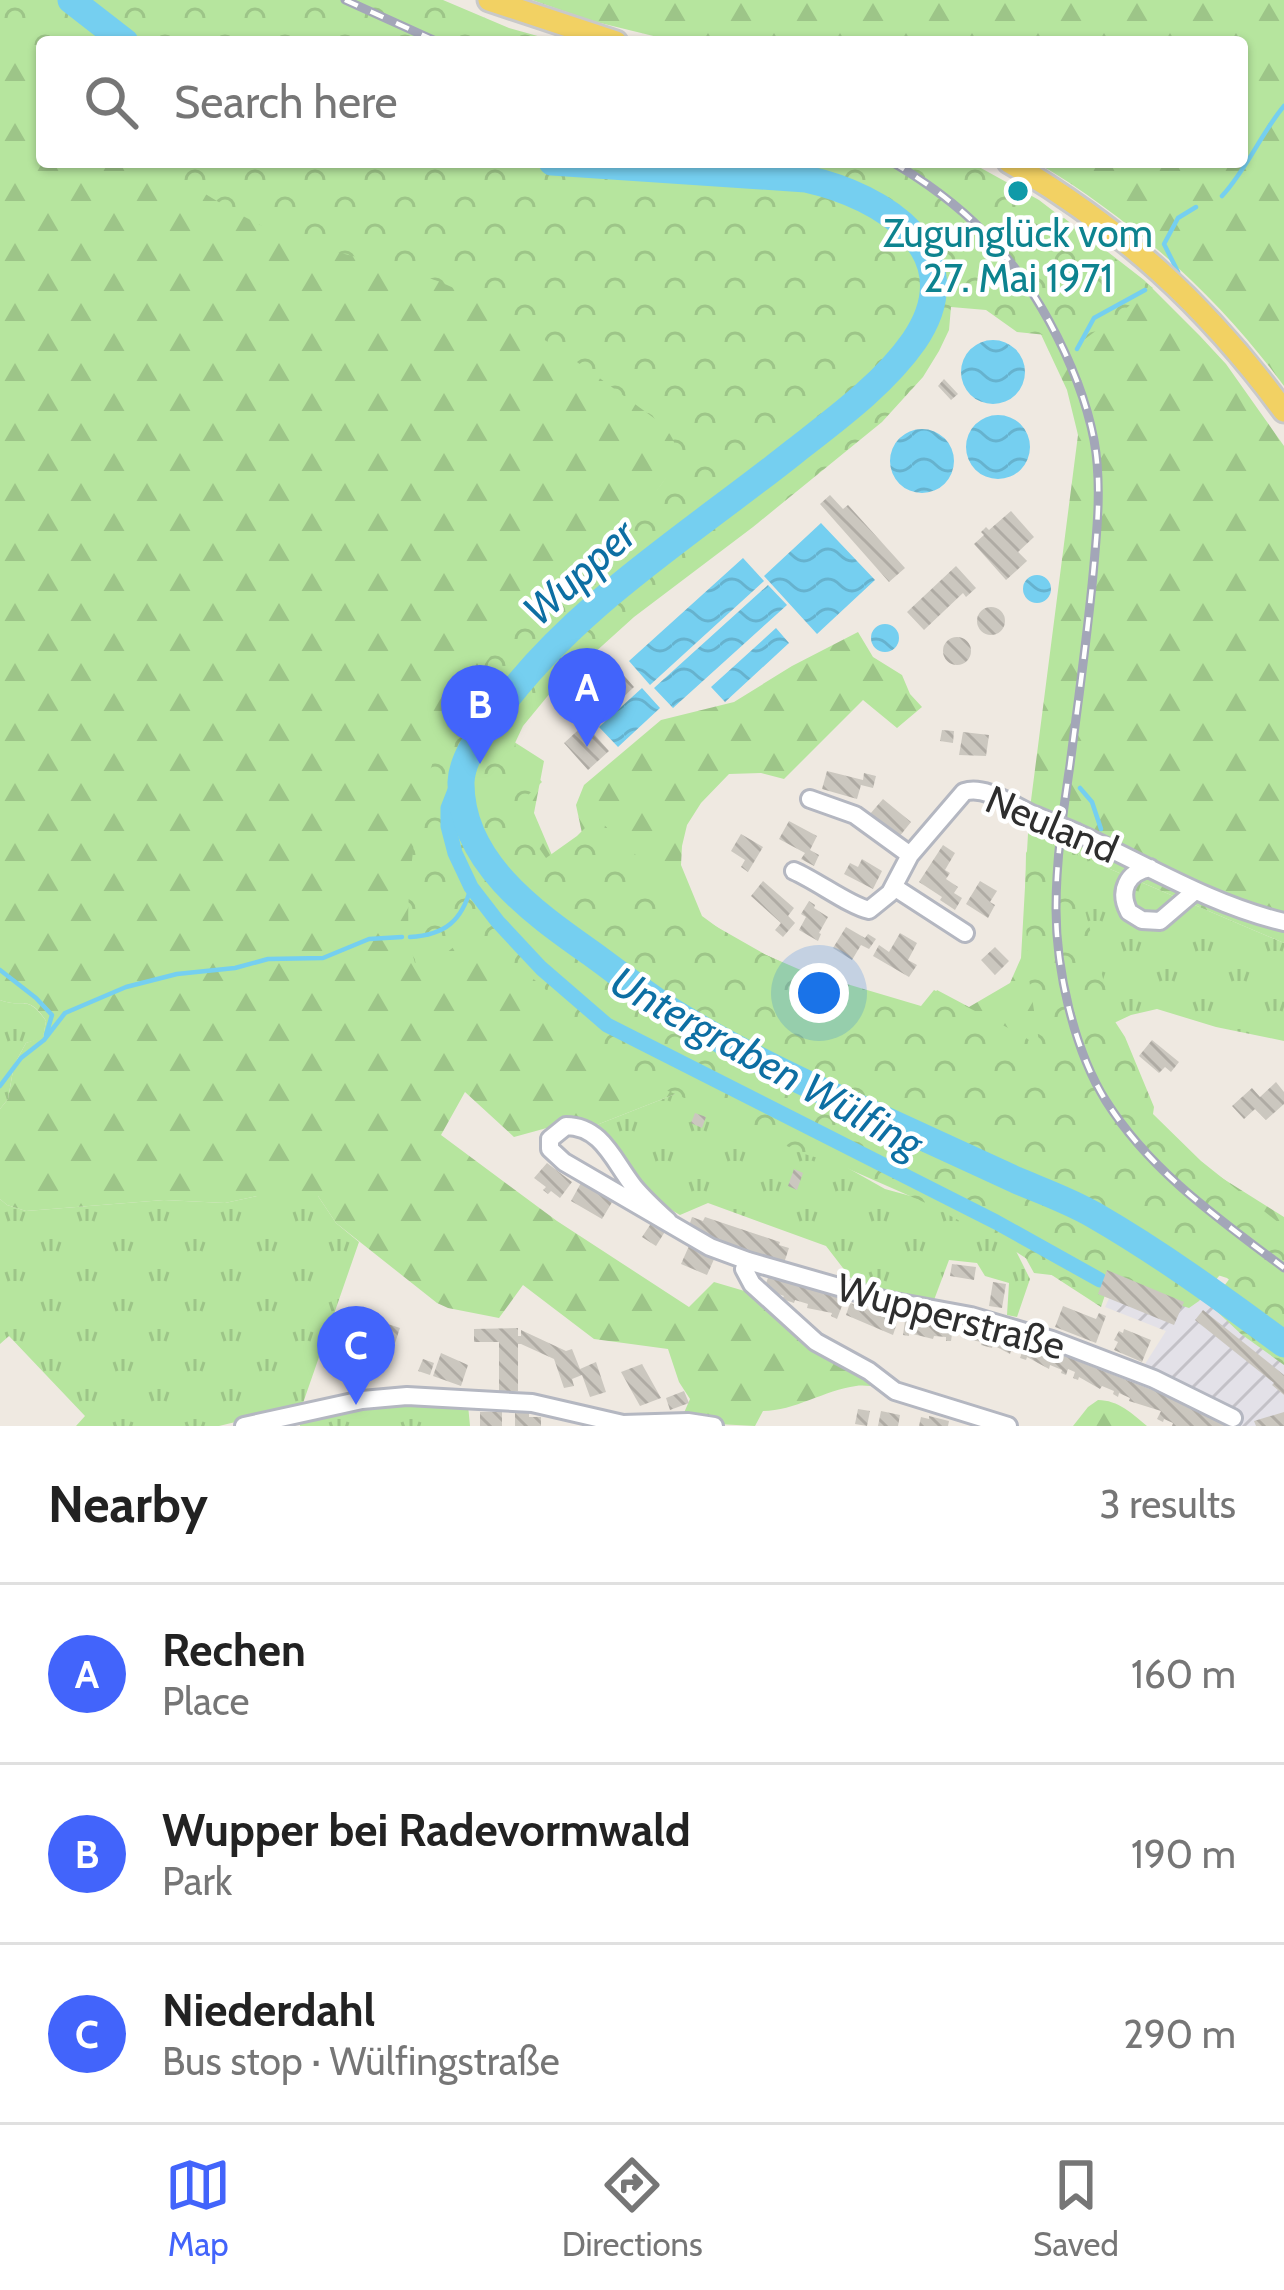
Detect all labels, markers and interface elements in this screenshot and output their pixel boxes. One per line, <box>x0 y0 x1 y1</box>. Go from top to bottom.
search box <box>36 36 1248 168</box>
icon: search <box>78 69 144 135</box>
text: Search here <box>174 75 398 129</box>
marker: Zugunglück vom 27. Mai 1971 <box>1005 178 1031 204</box>
place label: Zugunglück vom 27. Mai 1971 <box>883 209 1153 302</box>
water label: Wupper <box>512 507 647 636</box>
pin: A <box>548 648 626 747</box>
pin: B <box>441 665 519 764</box>
street label: Neuland <box>979 775 1125 873</box>
water label: Untergraben Wülfing <box>602 955 934 1170</box>
your location <box>789 963 849 1023</box>
street label: Wupperstraße <box>832 1262 1070 1370</box>
pin: C <box>317 1306 395 1405</box>
text: Nearby <box>48 1473 208 1535</box>
text: 3 results <box>1099 1480 1236 1528</box>
text: Rechen <box>162 1623 306 1677</box>
text: A <box>75 1650 99 1698</box>
text: 160 m <box>1131 1650 1236 1698</box>
text: Place <box>162 1677 249 1725</box>
text: Wupper bei Radevormwald <box>162 1803 691 1857</box>
text: B <box>75 1830 99 1878</box>
text: 190 m <box>1131 1830 1236 1878</box>
text: Park <box>162 1857 232 1905</box>
text: Niederdahl <box>162 1983 375 2037</box>
text: C <box>75 2010 99 2058</box>
text: 290 m <box>1123 2010 1236 2058</box>
text: Bus stop · Wülfingstraße <box>162 2037 560 2085</box>
tab: Map <box>165 2152 231 2264</box>
tab: Directions <box>562 2152 703 2264</box>
tab: Saved <box>1033 2152 1119 2264</box>

